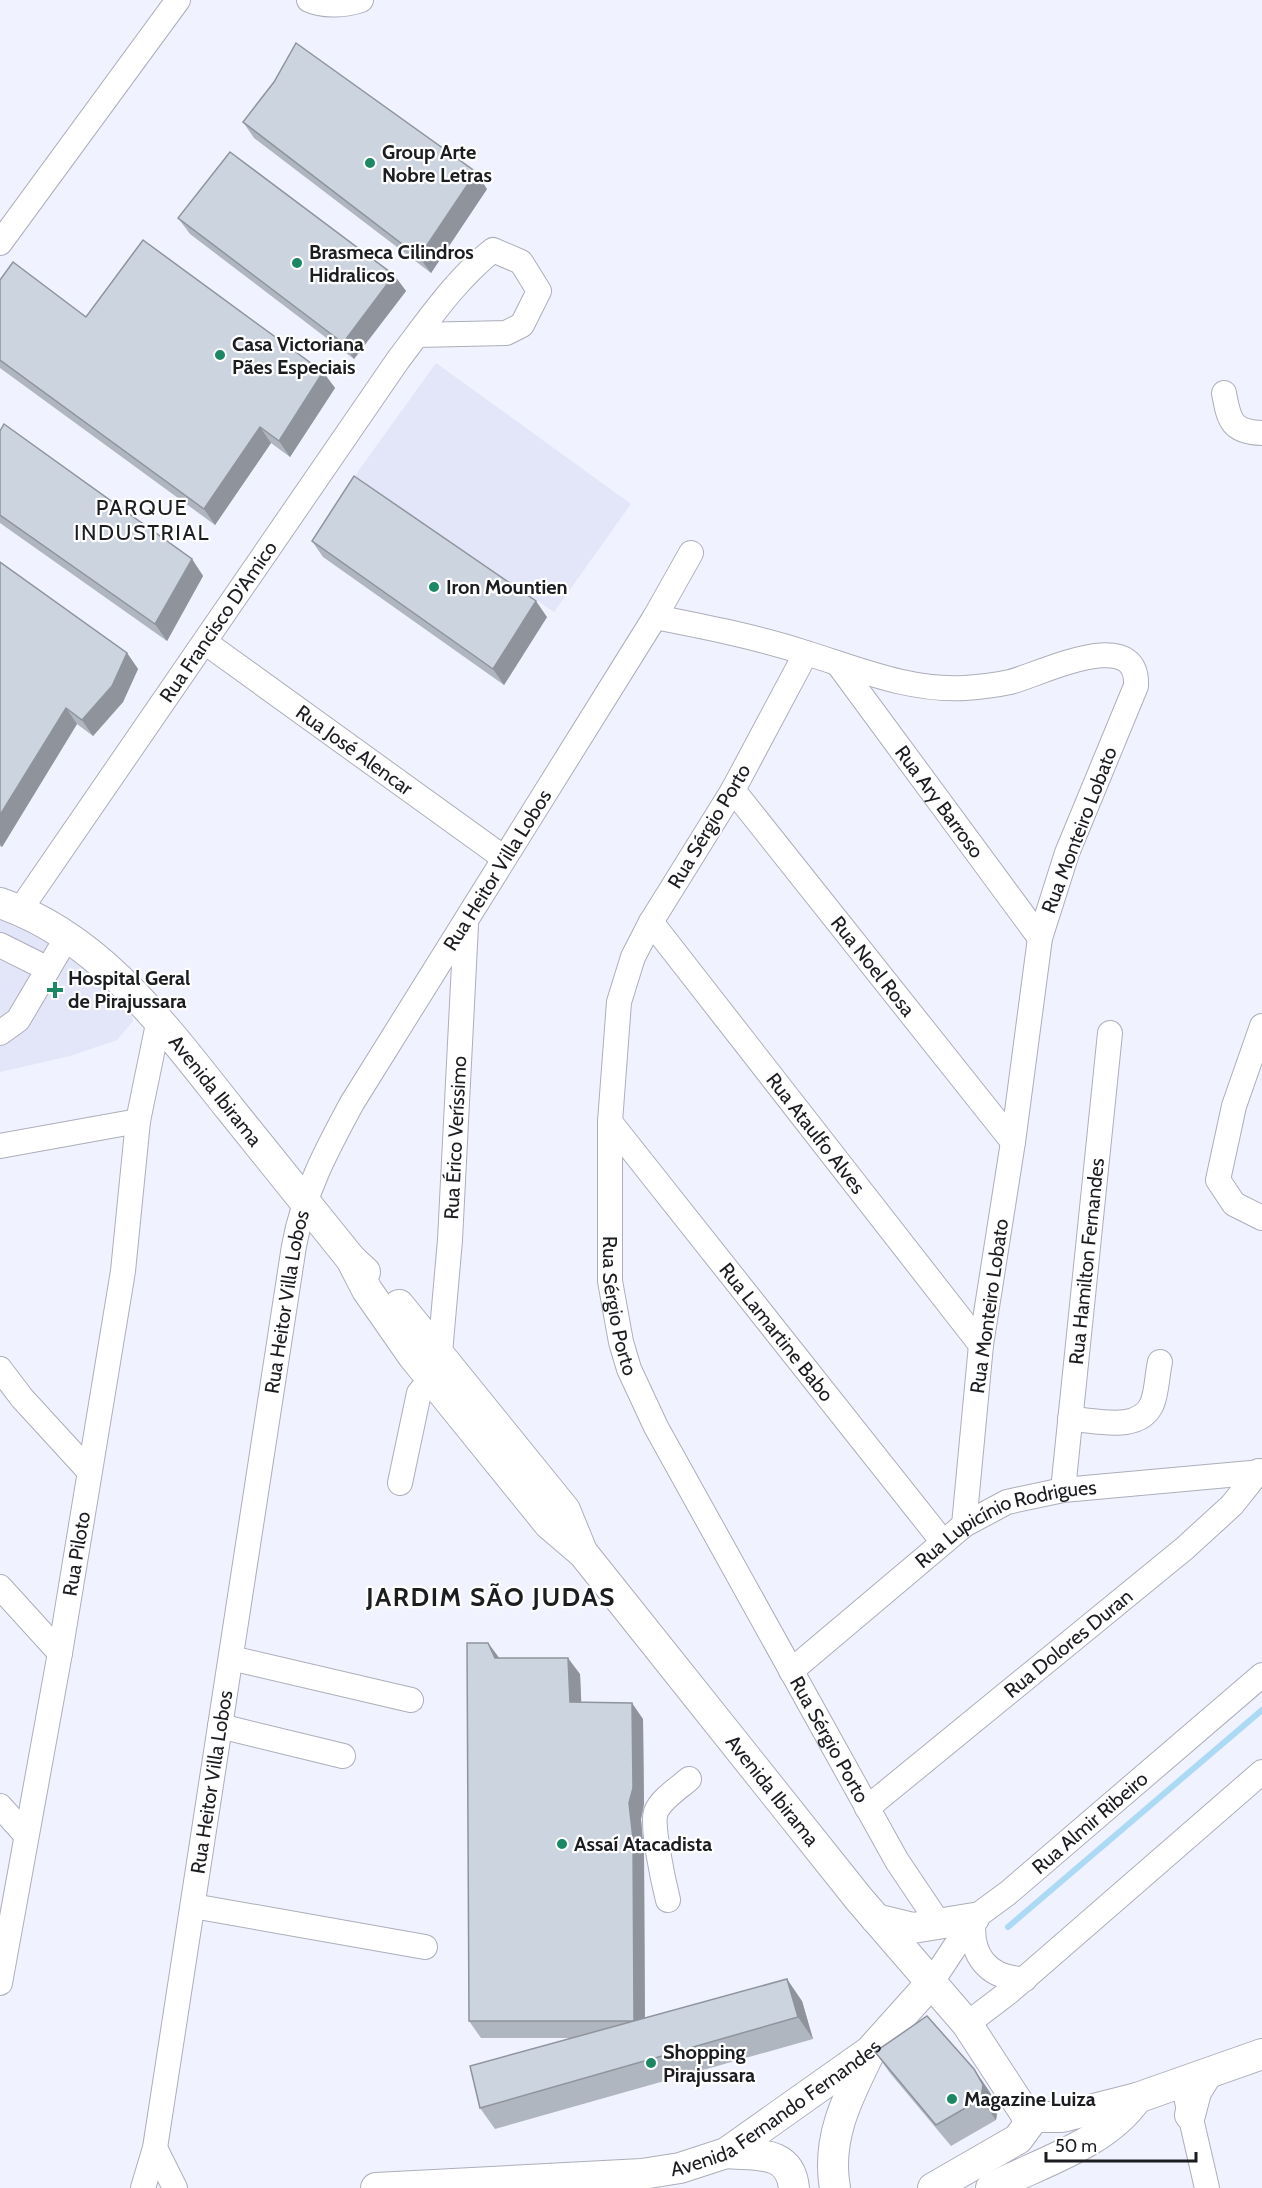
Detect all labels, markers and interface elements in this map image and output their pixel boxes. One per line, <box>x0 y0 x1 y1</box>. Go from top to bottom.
place label: Group Arte Nobre Letras <box>382 140 492 187</box>
marker: Group Arte Nobre Letras <box>363 156 377 170</box>
place label: Brasmeca Cilindros Hidralicos <box>309 240 474 287</box>
marker: Brasmeca Cilindros Hidralicos <box>290 256 304 270</box>
place label: Casa Victoriana Pães Especiais <box>232 332 364 379</box>
marker: Casa Victoriana Pães Especiais <box>213 348 227 362</box>
district label: PARQUE INDUSTRIAL <box>74 494 210 546</box>
street label: Rua Francisco D'Amico <box>154 536 282 707</box>
place label: Iron Mountien <box>446 575 568 599</box>
marker: Iron Mountien <box>427 580 441 594</box>
street label: Rua José Alencar <box>291 700 418 801</box>
street label: Rua Ary Barroso <box>890 741 989 863</box>
street label: Rua Monteiro Lobato <box>1036 743 1122 917</box>
street label: Rua Sérgio Porto <box>662 759 756 893</box>
street label: Rua Heitor Villa Lobos <box>438 785 556 955</box>
street label: Rua Noel Rosa <box>826 911 920 1021</box>
place label: Hospital Geral de Pirajussara <box>68 966 190 1013</box>
marker: Hospital Geral de Pirajussara <box>46 981 64 999</box>
street label: Avenida Ibirama <box>164 1030 267 1151</box>
street label: Rua Érico Veríssimo <box>439 1055 471 1220</box>
street label: Rua Ataulfo Alves <box>761 1068 870 1199</box>
street label: Rua Hamilton Fernandes <box>1064 1157 1109 1366</box>
street label: Rua Heitor Villa Lobos <box>259 1207 314 1395</box>
street label: Rua Monteiro Lobato <box>965 1217 1013 1395</box>
street label: Rua Sérgio Porto <box>598 1236 642 1379</box>
street label: Rua Lamartine Babo <box>714 1258 839 1406</box>
street label: Rua Lupicínio Rodrigues <box>910 1475 1097 1573</box>
street label: Rua Piloto <box>58 1510 95 1598</box>
district label: JARDIM SÃO JUDAS <box>365 1581 616 1613</box>
street label: Rua Dolores Duran <box>999 1584 1137 1703</box>
street label: Rua Sérgio Porto <box>785 1672 874 1807</box>
street label: Rua Heitor Villa Lobos <box>185 1689 237 1876</box>
street label: Avenida Ibirama <box>721 1730 824 1851</box>
street label: Rua Almir Ribeiro <box>1027 1766 1153 1879</box>
place label: Assaí Atacadista <box>574 1832 712 1856</box>
marker: Assaí Atacadista <box>555 1837 569 1851</box>
street label: Avenida Fernando Fernandes <box>669 2035 886 2181</box>
place label: Shopping Pirajussara <box>663 2040 755 2087</box>
marker: Shopping Pirajussara <box>644 2056 658 2070</box>
place label: Magazine Luiza <box>964 2087 1096 2111</box>
marker: Magazine Luiza <box>945 2092 959 2106</box>
scale bar <box>1046 2125 1196 2163</box>
text: 50 m <box>1055 2135 1097 2157</box>

